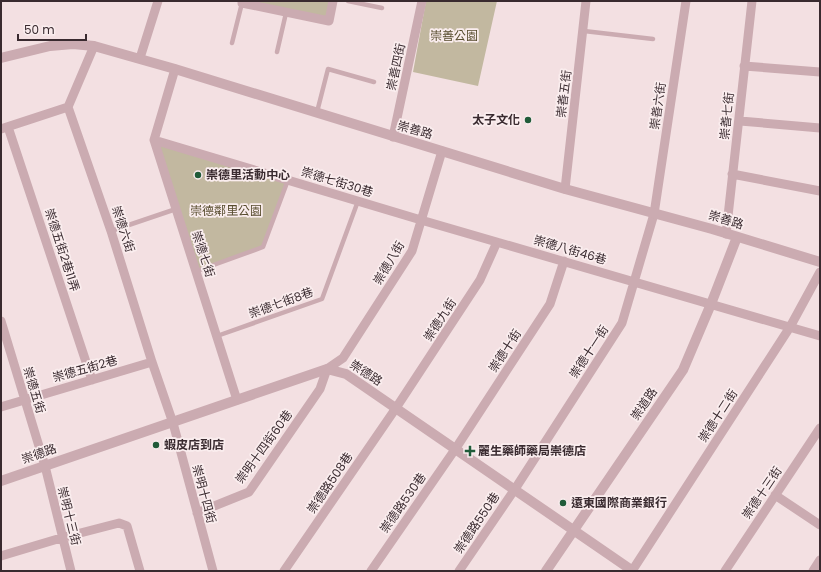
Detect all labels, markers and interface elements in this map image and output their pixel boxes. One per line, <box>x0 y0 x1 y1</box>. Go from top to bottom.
scale bar <box>18 16 86 42</box>
text: 50 m <box>24 21 55 38</box>
park label: 崇善公園 <box>430 27 478 44</box>
street label: 崇善四街 <box>382 42 409 92</box>
street label: 崇善五街 <box>552 69 575 119</box>
street label: 崇善六街 <box>646 81 669 131</box>
street label: 崇善七街 <box>716 91 737 141</box>
place label: 太子文化 <box>472 111 520 128</box>
marker: 太子文化 <box>523 115 533 125</box>
street label: 崇善路 <box>395 116 435 143</box>
street label: 崇德七街30巷 <box>299 162 375 201</box>
place label: 崇德里活動中心 <box>206 166 290 183</box>
marker: 崇德里活動中心 <box>193 170 203 180</box>
park label: 崇德鄰里公園 <box>190 202 262 219</box>
street label: 崇德六街 <box>108 203 139 254</box>
street label: 崇德五街2巷11弄 <box>41 206 84 294</box>
street label: 崇善路 <box>706 206 746 233</box>
street label: 崇德七街 <box>188 228 219 279</box>
street label: 崇德八街46巷 <box>532 231 609 268</box>
street label: 崇德八街 <box>369 238 408 288</box>
street label: 崇德七街8巷 <box>246 283 315 322</box>
street label: 崇德九街 <box>419 295 460 344</box>
street label: 崇德十一街 <box>565 322 612 382</box>
street label: 崇德十街 <box>484 326 525 375</box>
street label: 崇德五街2巷 <box>50 351 119 386</box>
street label: 崇德路 <box>347 356 386 390</box>
street label: 崇德五街 <box>19 364 50 415</box>
street label: 崇道路 <box>626 384 661 423</box>
street label: 崇德十二街 <box>694 386 741 446</box>
street label: 崇明十四街60巷 <box>231 406 296 487</box>
place label: 蝦皮店到店 <box>164 436 224 453</box>
street label: 崇德路 <box>19 440 59 467</box>
marker: 蝦皮店到店 <box>151 440 161 450</box>
place label: 麗生藥師藥局崇德店 <box>478 442 586 459</box>
marker: 麗生藥師藥局崇德店 <box>465 446 475 456</box>
street label: 崇德路508巷 <box>303 449 356 517</box>
street label: 崇明十四街 <box>189 463 220 525</box>
street label: 崇德十三街 <box>738 463 785 522</box>
street label: 崇德路530巷 <box>376 469 430 536</box>
street label: 崇明十三街 <box>54 485 85 547</box>
street label: 崇德路550巷 <box>450 489 503 557</box>
place label: 遠東國際商業銀行 <box>571 494 667 511</box>
marker: 遠東國際商業銀行 <box>558 498 568 508</box>

